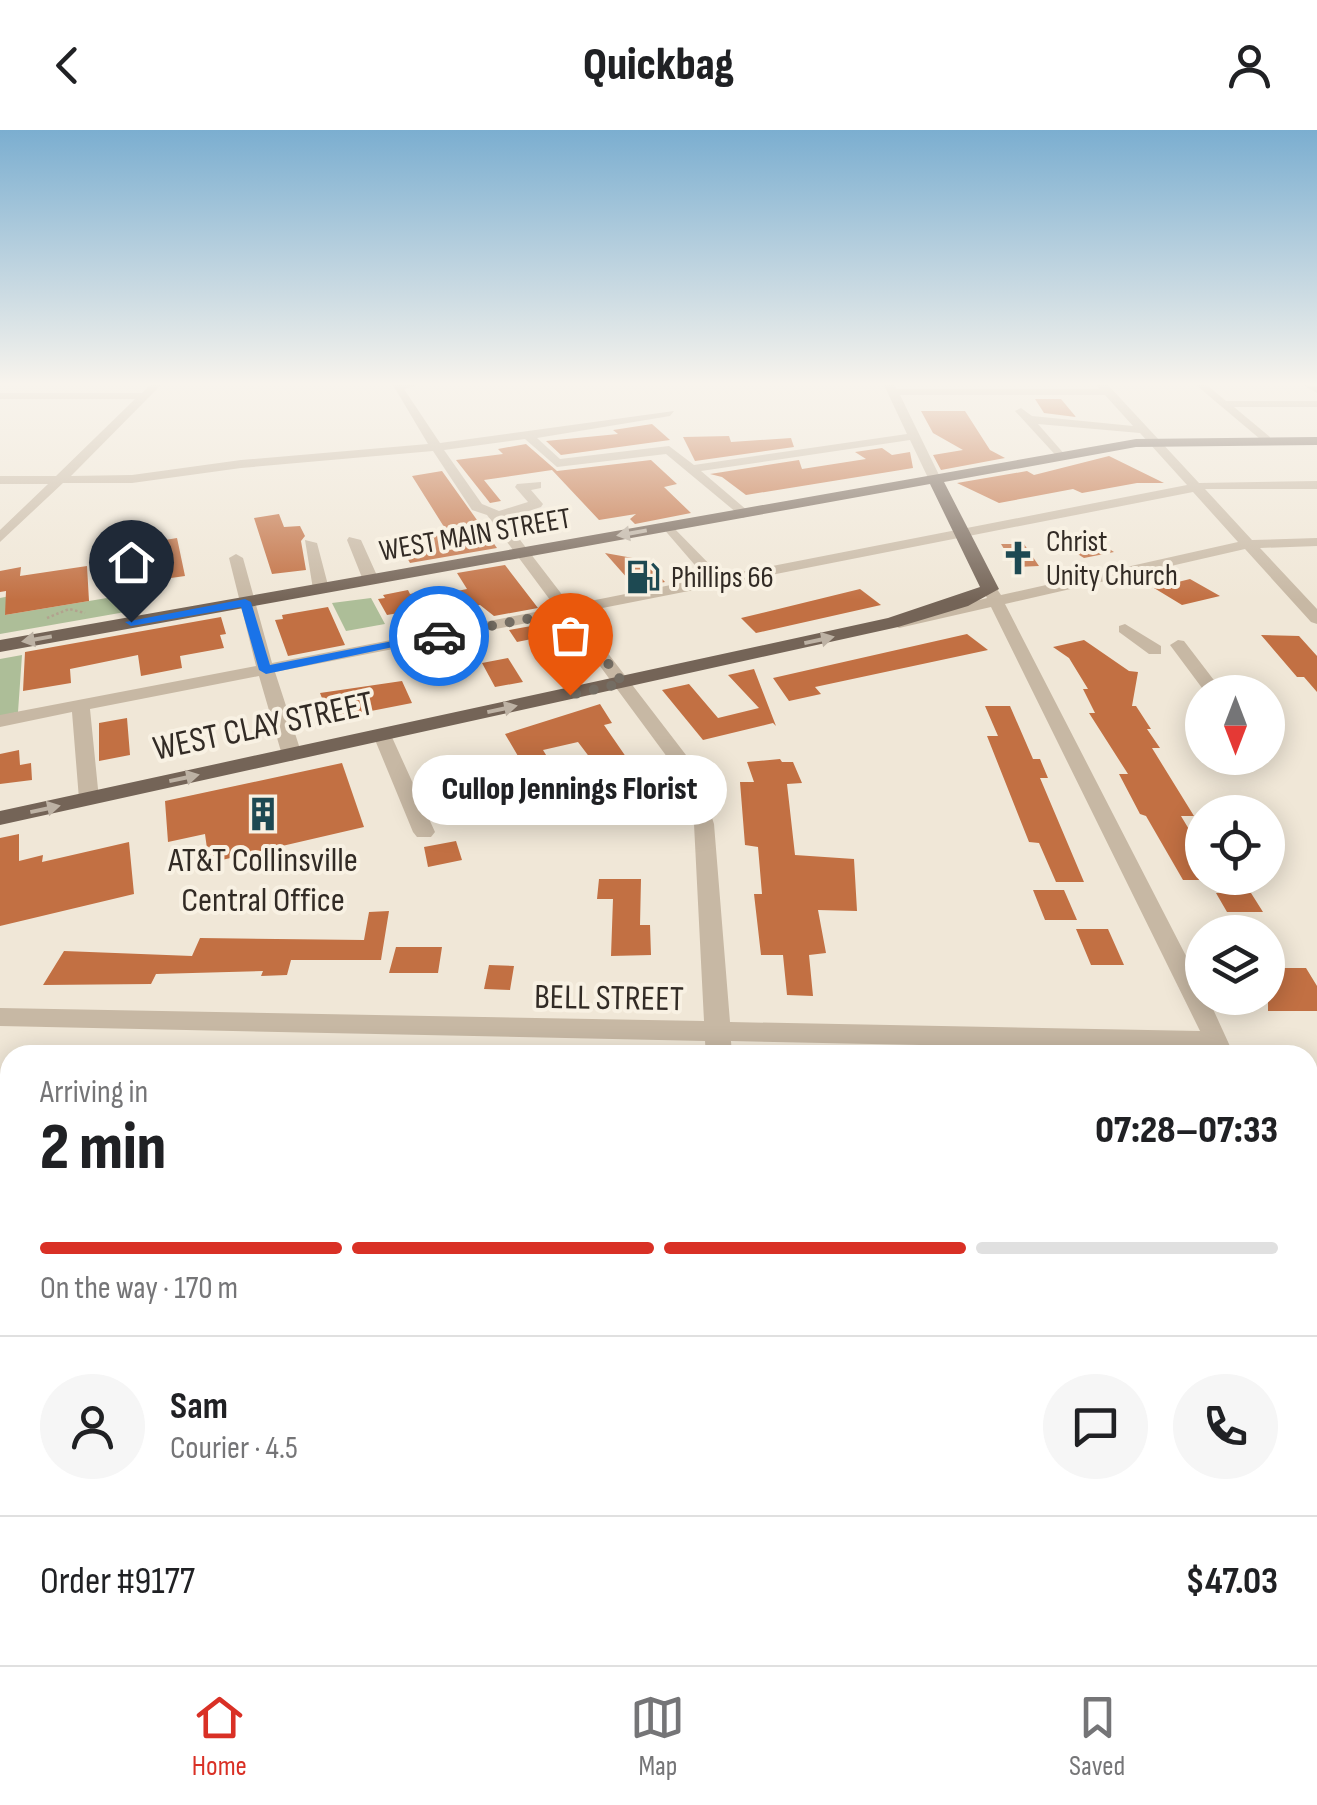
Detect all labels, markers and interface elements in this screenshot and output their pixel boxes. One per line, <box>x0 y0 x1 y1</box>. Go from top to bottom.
icon: back <box>40 38 95 93</box>
text: Quickbag <box>583 38 734 93</box>
icon: person <box>1222 38 1277 93</box>
street label: WEST MAIN STREET <box>377 500 574 570</box>
pin <box>89 520 174 623</box>
place label: Christ Unity Church <box>1046 524 1178 594</box>
one-way arrow <box>616 526 647 542</box>
icon: home <box>104 535 159 590</box>
church icon: Christ Unity Church <box>999 539 1037 577</box>
fuel station icon: Phillips 66 <box>624 558 662 596</box>
place label: Phillips 66 <box>671 560 774 596</box>
courier <box>389 586 489 686</box>
pin <box>528 593 613 696</box>
icon: bag <box>543 608 598 663</box>
icon: car <box>412 609 467 664</box>
one-way arrow <box>804 631 835 647</box>
one-way arrow <box>20 632 52 647</box>
north arrow <box>1185 675 1285 775</box>
map controls <box>1185 675 1285 1015</box>
street label: WEST CLAY STREET <box>149 682 377 771</box>
one-way arrow <box>487 701 518 717</box>
callout: Cullop Jennings Florist <box>412 755 728 825</box>
one-way arrow <box>169 770 200 786</box>
text: Cullop Jennings Florist <box>442 770 697 809</box>
building icon: AT&T Collinsville Central Office <box>244 795 282 833</box>
button: locate <box>1185 795 1285 895</box>
one-way arrow <box>29 800 60 816</box>
place label: AT&T Collinsville Central Office <box>167 839 358 922</box>
button: layers <box>1185 915 1285 1015</box>
street label: BELL STREET <box>534 976 684 1021</box>
text: Arriving in <box>40 1073 148 1112</box>
text: 07:28–07:33 <box>1095 1108 1278 1153</box>
text: 2 min <box>40 1110 166 1188</box>
text: On the way · 170 m <box>40 1269 238 1308</box>
button: person <box>40 1374 145 1479</box>
button: chat <box>1043 1374 1148 1479</box>
button: phone <box>1173 1374 1278 1479</box>
text: Sam <box>170 1384 228 1429</box>
text: Courier · 4.5 <box>170 1429 298 1468</box>
text: Order #9177 <box>40 1559 195 1604</box>
text: $47.03 <box>1185 1559 1278 1604</box>
tab: Home <box>192 1690 247 1783</box>
tab: Map <box>630 1690 685 1783</box>
tab: Saved <box>1069 1690 1125 1783</box>

